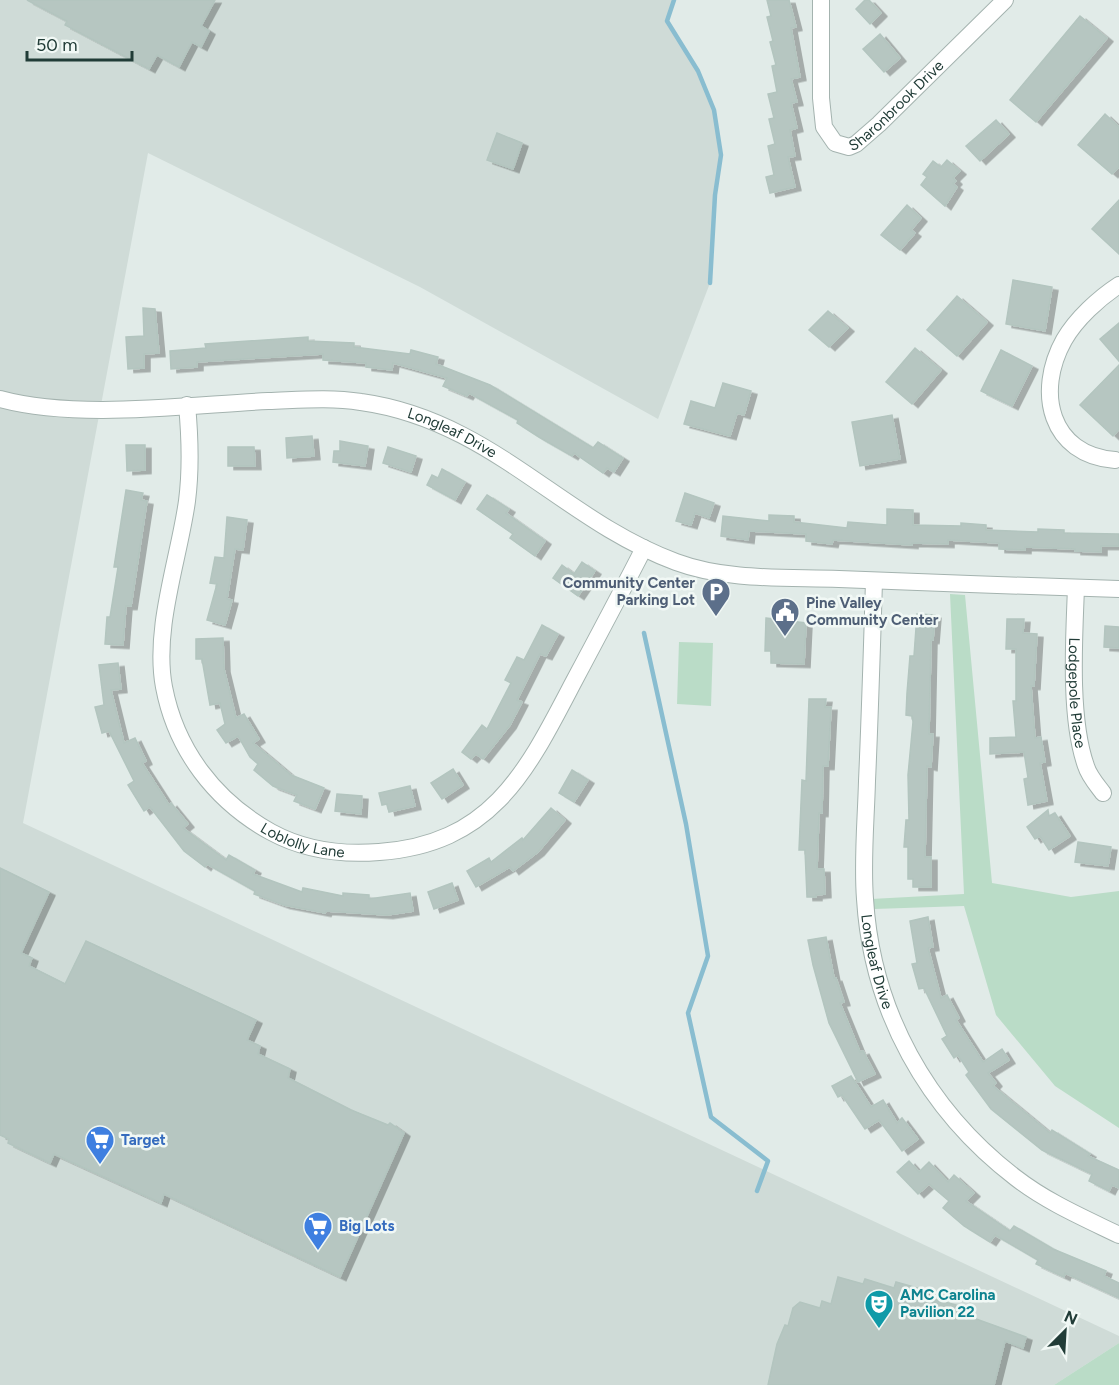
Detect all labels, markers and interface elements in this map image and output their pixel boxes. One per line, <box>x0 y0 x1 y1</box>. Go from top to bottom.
scale bar <box>27 24 132 62</box>
text: 50 m <box>36 34 78 56</box>
street label: Sharonbrook Drive <box>846 57 947 155</box>
street label: Longleaf Drive <box>405 404 500 462</box>
place label: Community Center Parking Lot <box>562 574 695 609</box>
parking icon: Community Center Parking Lot <box>700 576 732 618</box>
place label: Pine Valley Community Center <box>806 594 939 629</box>
public building icon: Pine Valley Community Center <box>769 596 801 638</box>
street label: Lodgepole Place <box>1065 637 1090 750</box>
street label: Loblolly Lane <box>257 819 345 861</box>
street label: Longleaf Drive <box>857 913 897 1011</box>
supermarket icon: Target <box>84 1124 116 1166</box>
place label: Target <box>121 1131 166 1149</box>
supermarket icon: Big Lots <box>302 1210 334 1252</box>
place label: Big Lots <box>339 1217 395 1235</box>
place label: AMC Carolina Pavilion 22 <box>900 1286 995 1321</box>
theatre icon: AMC Carolina Pavilion 22 <box>863 1288 895 1330</box>
north arrow <box>1035 1301 1095 1361</box>
text: N <box>1061 1307 1080 1329</box>

